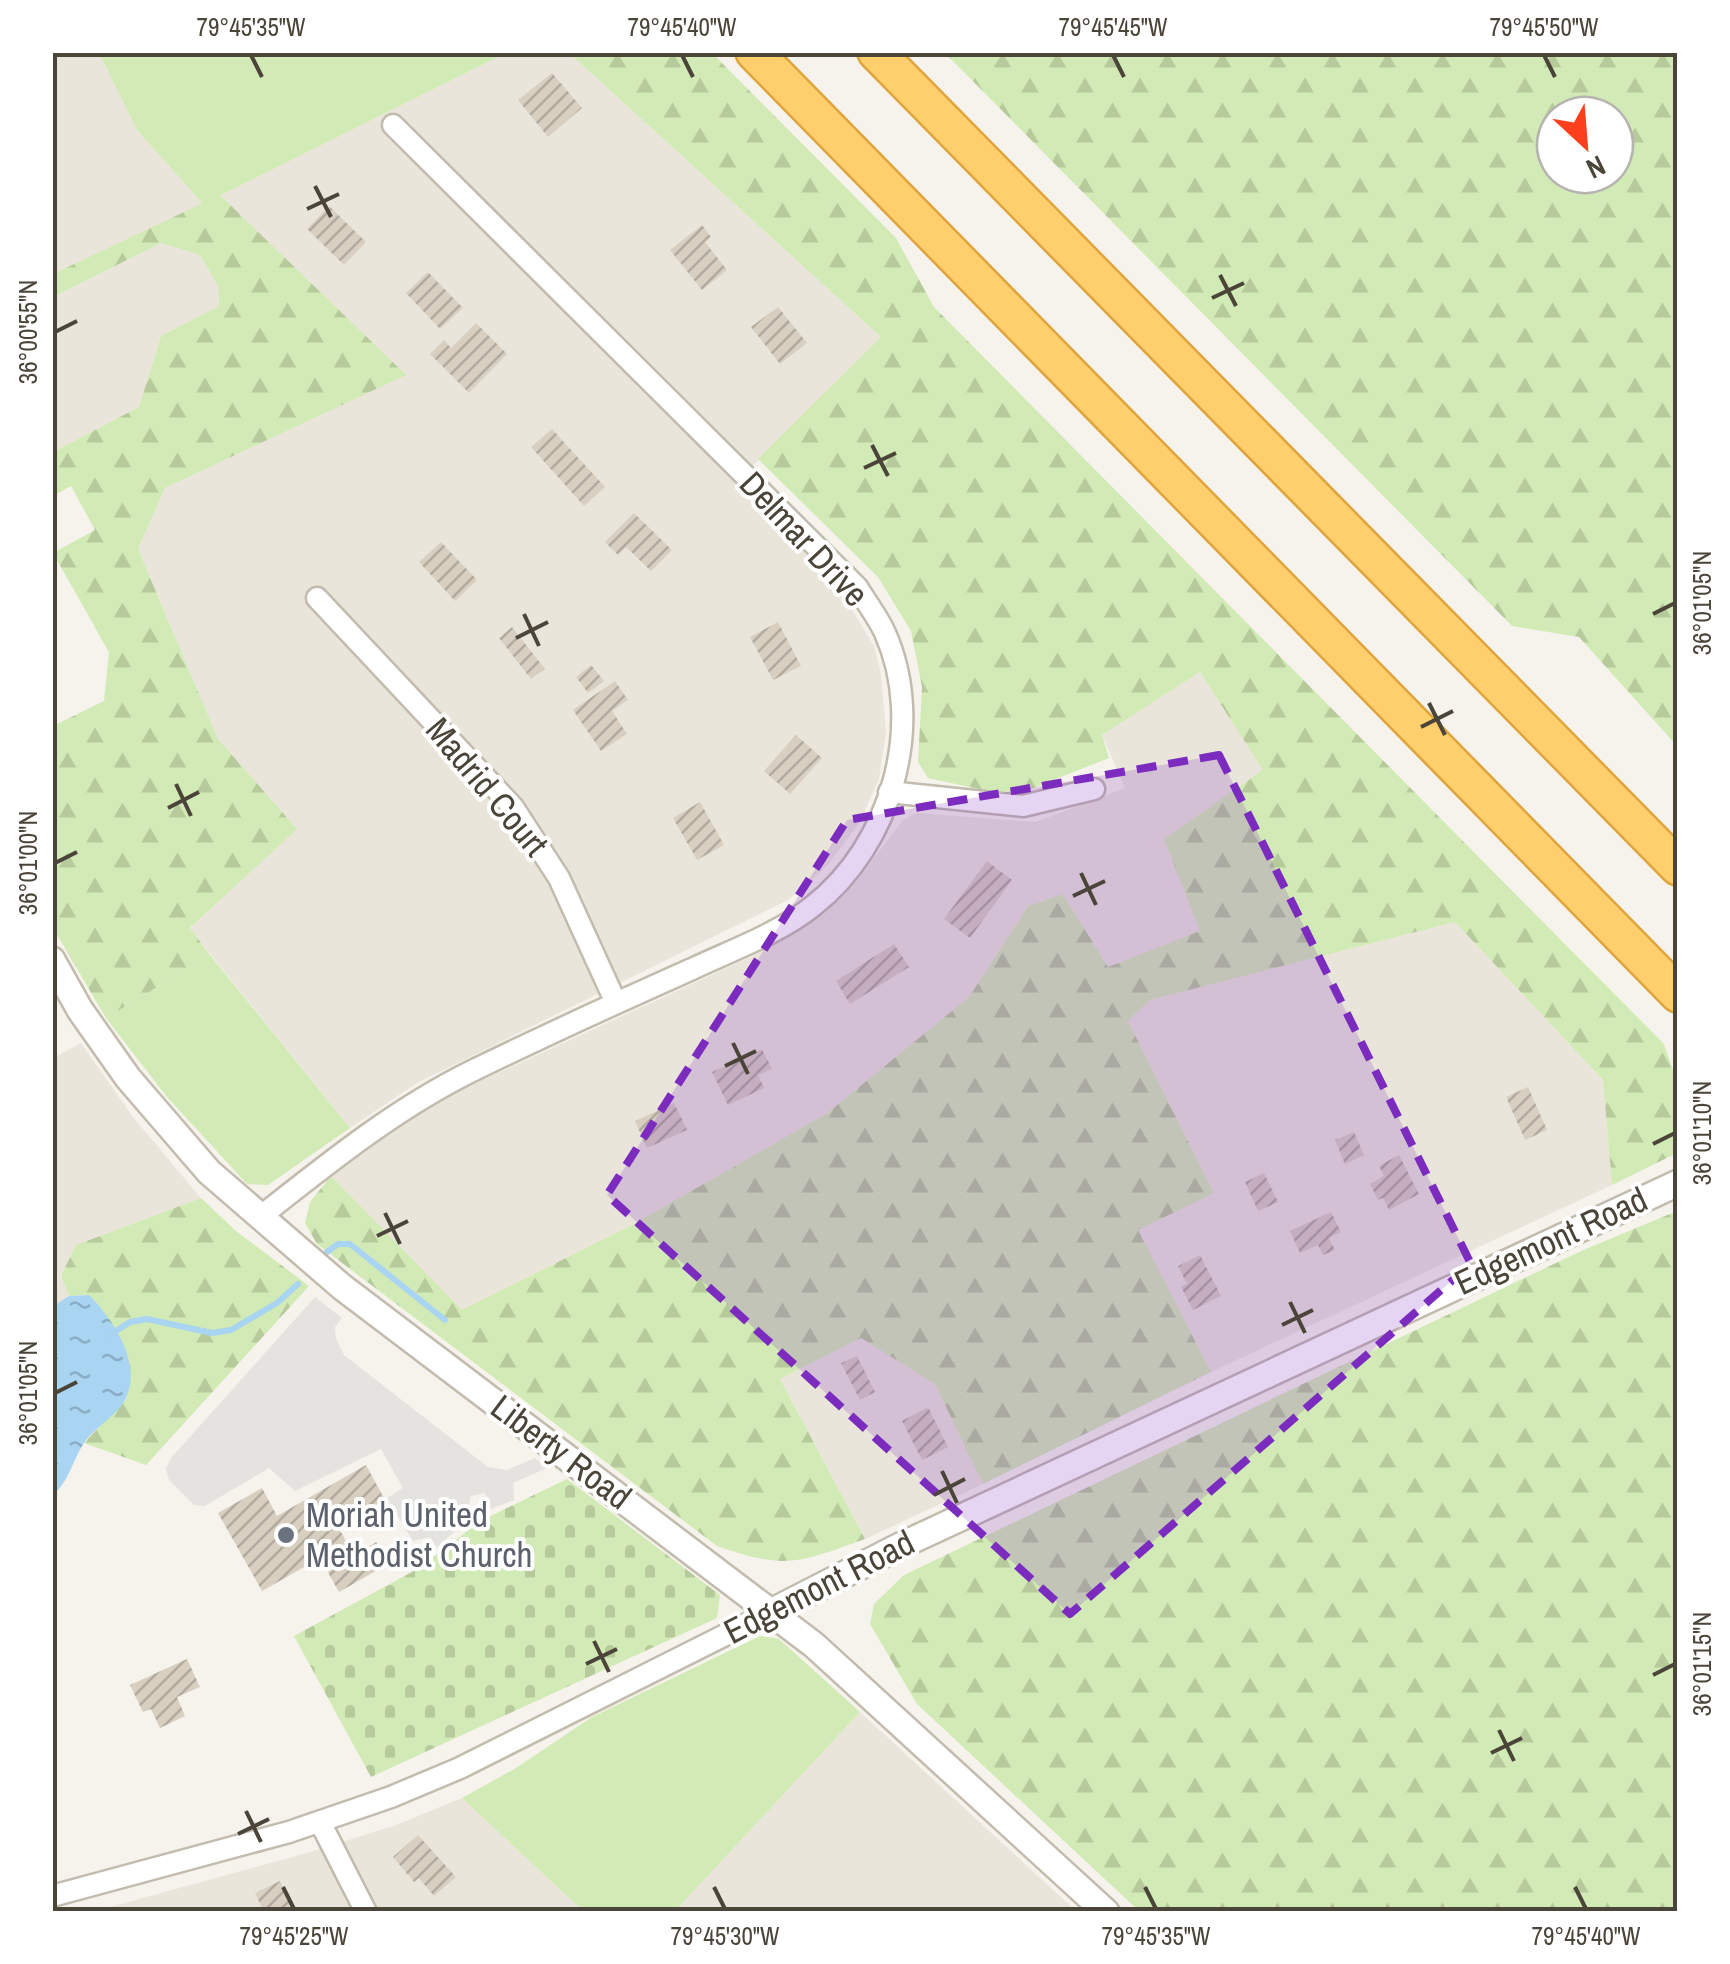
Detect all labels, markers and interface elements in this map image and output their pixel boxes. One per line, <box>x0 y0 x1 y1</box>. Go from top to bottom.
text: 79°45'35"W <box>197 10 306 44</box>
text: 79°45'40"W <box>628 10 737 44</box>
text: 79°45'45"W <box>1059 10 1168 44</box>
text: 79°45'50"W <box>1490 10 1599 44</box>
north arrow <box>1535 95 1635 195</box>
text: N <box>1580 147 1612 188</box>
text: 36°00'55"N <box>11 280 45 384</box>
street label: Delmar Drive <box>730 461 879 616</box>
text: 36°01'05"N <box>1685 551 1719 655</box>
street label: Madrid Court <box>416 707 559 866</box>
text: 36°01'00"N <box>11 811 45 915</box>
text: 36°01'10"N <box>1685 1081 1719 1185</box>
street label: Edgemont Road <box>1447 1175 1655 1306</box>
text: 36°01'05"N <box>11 1341 45 1445</box>
street label: Liberty Road <box>482 1383 641 1520</box>
place label: Moriah United Methodist Church <box>306 1491 533 1578</box>
street label: Edgemont Road <box>716 1519 922 1655</box>
marker: Moriah United Methodist Church <box>275 1524 297 1546</box>
text: 36°01'15"N <box>1685 1612 1719 1716</box>
text: 79°45'25"W <box>240 1919 349 1953</box>
text: 79°45'30"W <box>671 1919 780 1953</box>
text: 79°45'35"W <box>1102 1919 1211 1953</box>
text: 79°45'40"W <box>1532 1919 1641 1953</box>

